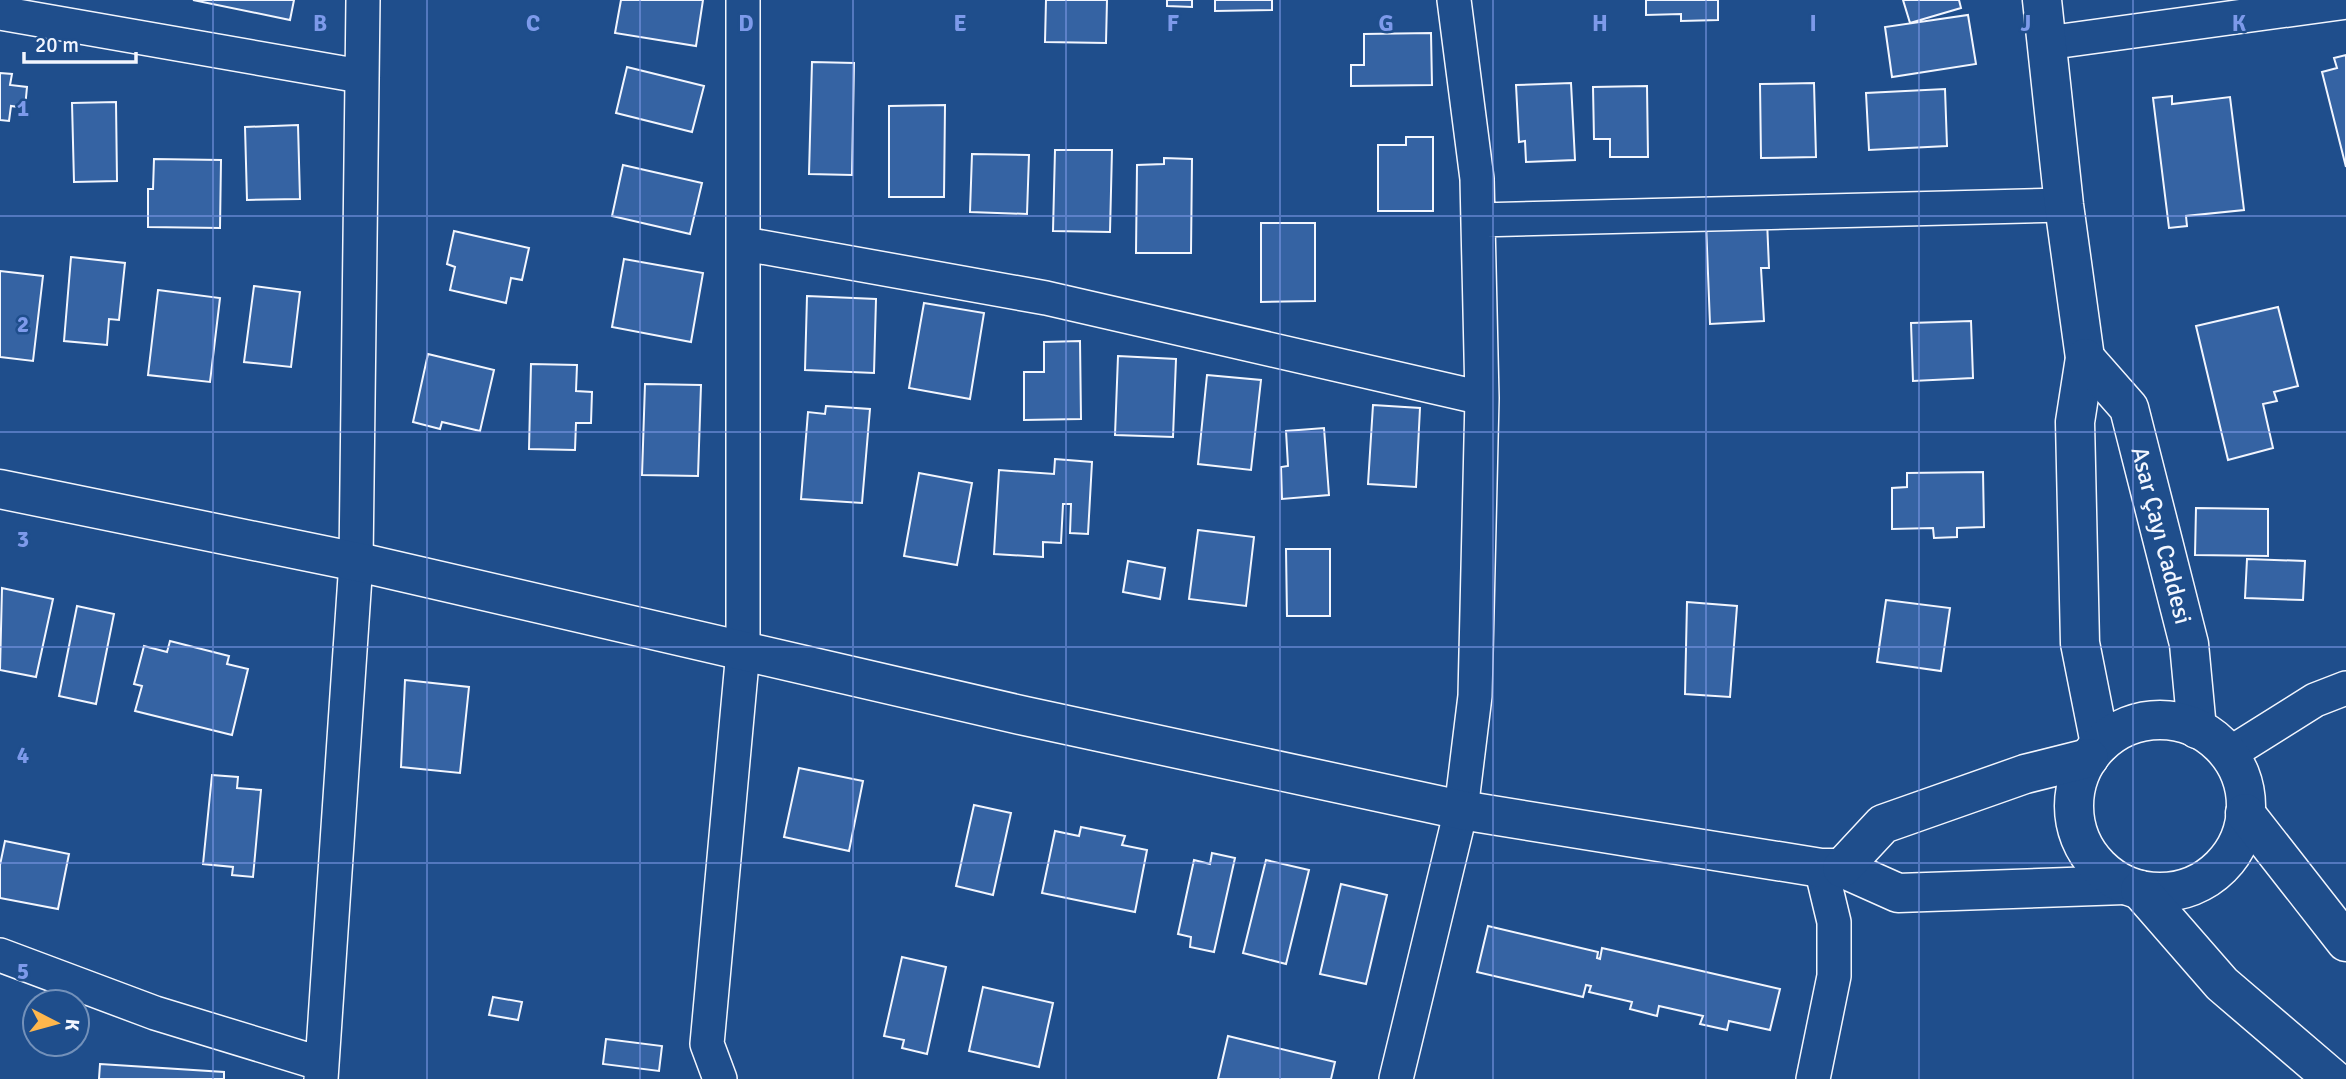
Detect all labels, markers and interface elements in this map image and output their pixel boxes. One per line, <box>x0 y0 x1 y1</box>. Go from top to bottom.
text: B <box>313 9 327 38</box>
text: C <box>526 9 540 38</box>
text: D <box>738 9 754 38</box>
text: E <box>953 9 967 38</box>
text: F <box>1167 9 1179 38</box>
text: G <box>1378 9 1394 38</box>
text: H <box>1592 9 1608 38</box>
text: I <box>1809 9 1817 38</box>
text: J <box>2021 9 2031 38</box>
text: K <box>2232 9 2247 38</box>
scale bar <box>24 21 136 65</box>
text: 20 m <box>35 32 79 58</box>
text: 1 <box>17 94 29 123</box>
text: 2 <box>17 310 29 339</box>
street label: Asar Çayı Caddesi <box>2124 443 2198 627</box>
text: 3 <box>17 525 29 554</box>
text: 4 <box>17 741 29 770</box>
text: 5 <box>17 957 29 986</box>
north arrow <box>21 988 91 1058</box>
text: K <box>59 1018 84 1032</box>

